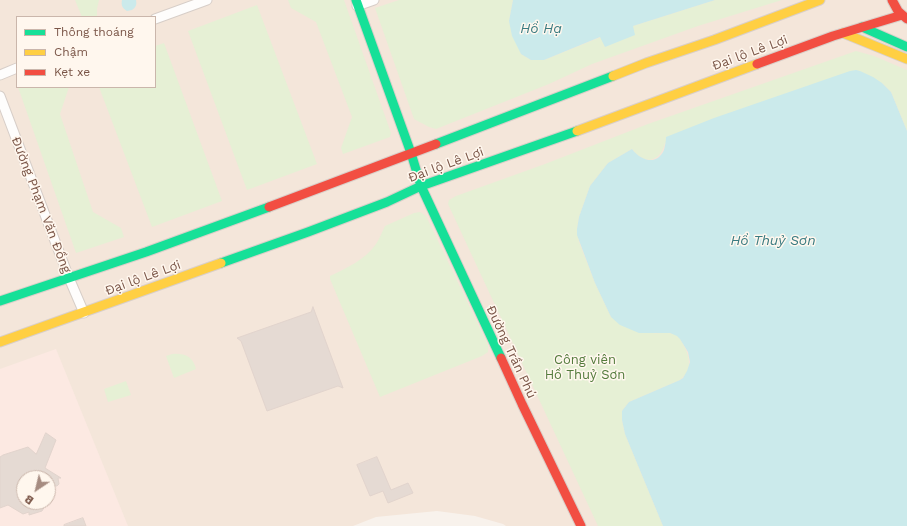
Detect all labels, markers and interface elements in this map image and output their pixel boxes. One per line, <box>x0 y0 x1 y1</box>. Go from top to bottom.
legend <box>16 16 156 88</box>
water label: Hồ Hạ <box>520 21 562 37</box>
text: Thông thoáng <box>54 25 134 39</box>
street label: Đại lộ Lê Lợi <box>710 32 790 74</box>
text: Chậm <box>54 45 88 59</box>
text: Kẹt xe <box>54 65 90 79</box>
street label: Đường Phạm Văn Đồng <box>8 135 74 275</box>
street label: Đại lộ Lê Lợi <box>406 144 486 186</box>
water label: Hồ Thuỷ Sơn <box>730 233 816 249</box>
street label: Đại lộ Lê Lợi <box>103 257 183 299</box>
street label: Đường Trần Phú <box>483 303 539 401</box>
park label: Công viên Hồ Thuỷ Sơn <box>545 352 625 383</box>
north arrow <box>16 470 56 510</box>
text: B <box>23 492 36 507</box>

